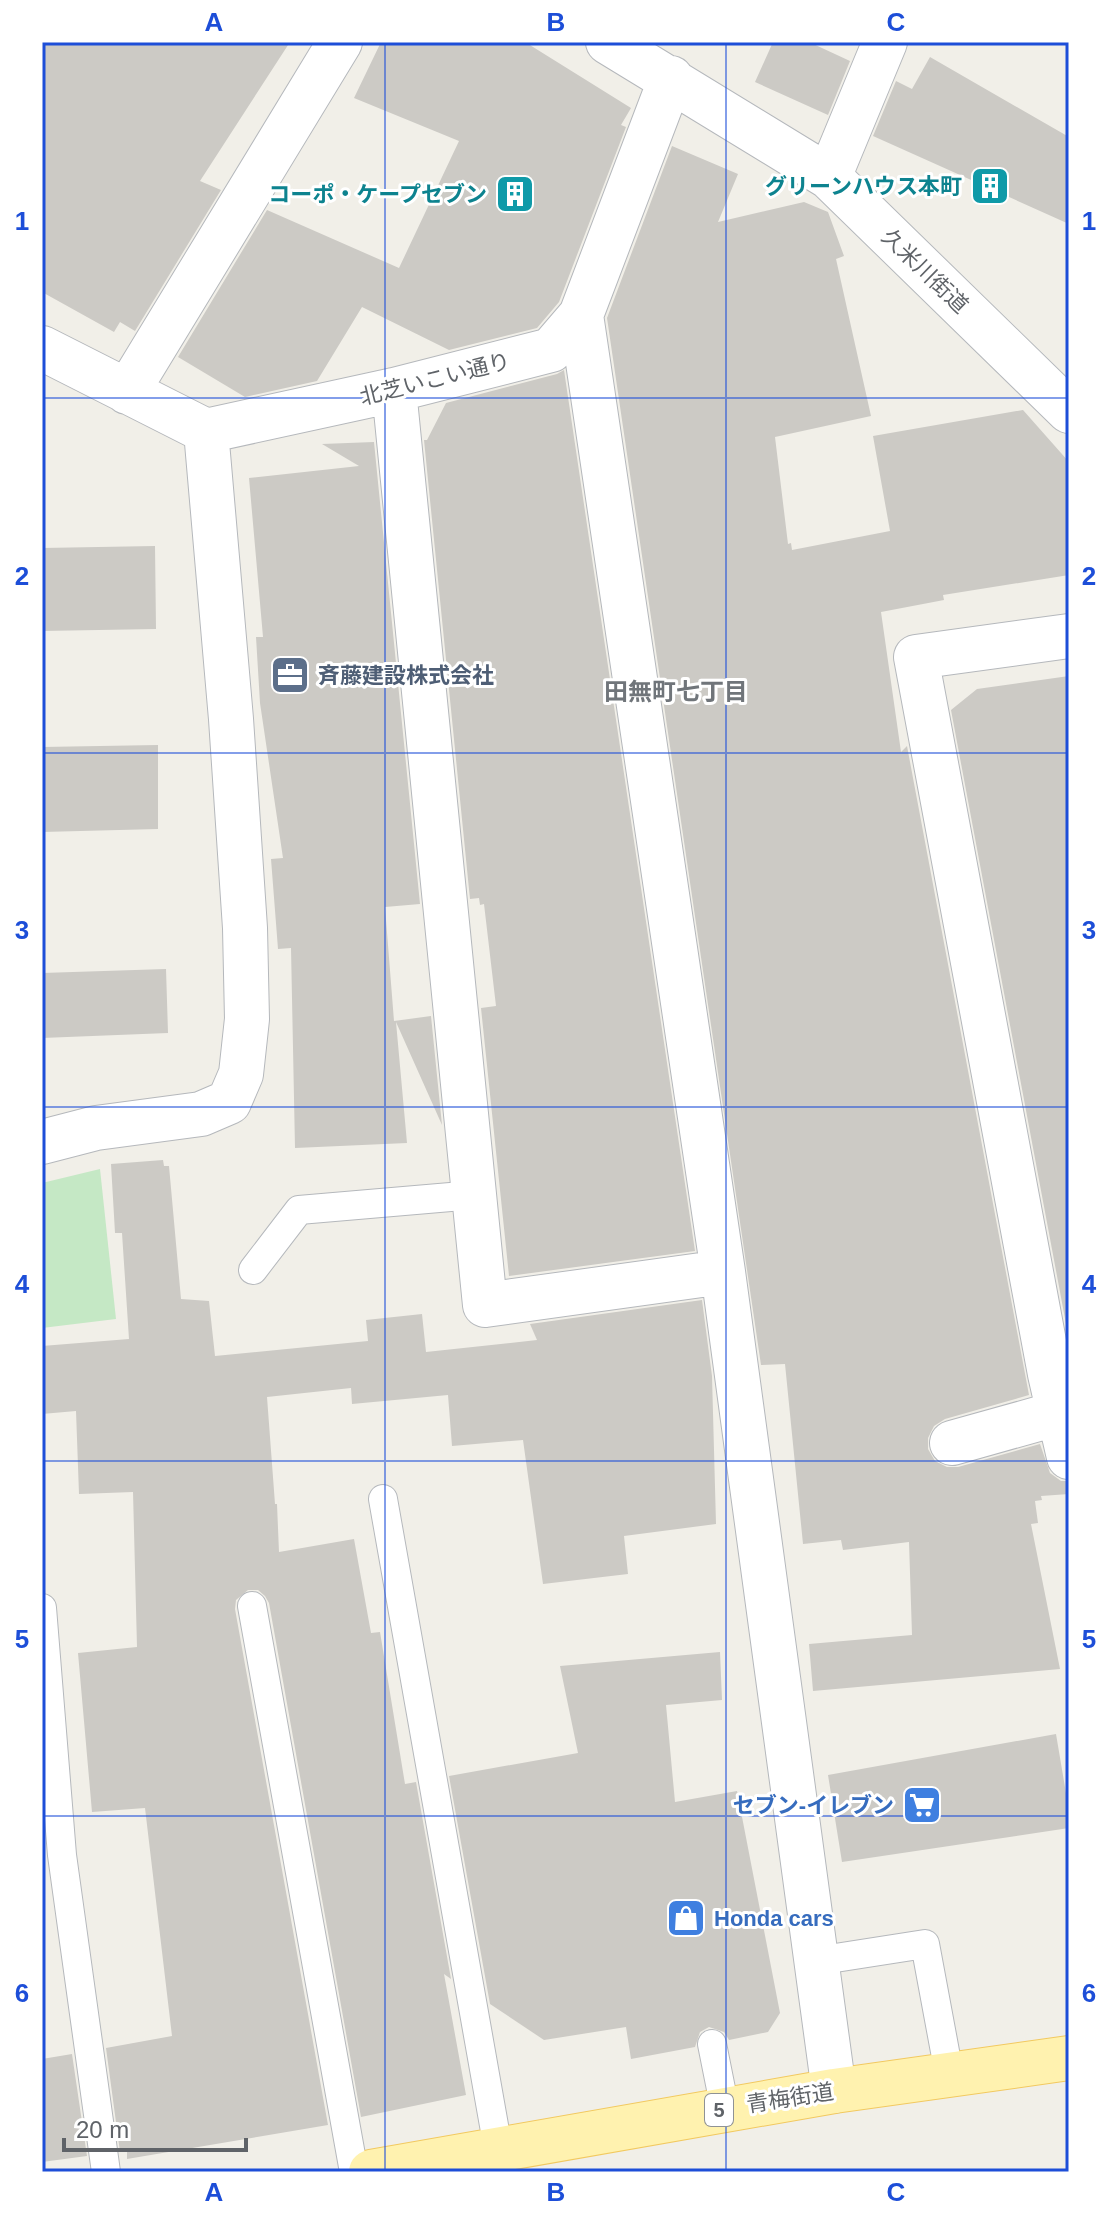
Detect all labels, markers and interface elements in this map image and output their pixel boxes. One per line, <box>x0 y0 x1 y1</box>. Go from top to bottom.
text: A <box>205 7 224 37</box>
text: B <box>547 7 565 37</box>
text: C <box>887 7 906 37</box>
building icon: グリーンハウス本町 <box>969 165 1011 207</box>
building icon: コーポ・ケープセブン <box>494 173 536 215</box>
place label: グリーンハウス本町 <box>765 174 962 199</box>
place label: コーポ・ケープセブン <box>268 182 487 207</box>
text: 1 <box>15 206 29 236</box>
text: 1 <box>1082 206 1096 236</box>
street label: 久米川街道 <box>877 224 973 318</box>
street label: 北芝いこい通り <box>357 348 513 410</box>
text: 2 <box>15 561 29 591</box>
text: 2 <box>1082 561 1096 591</box>
office icon: 斉藤建設株式会社 <box>269 654 311 696</box>
place label: 斉藤建設株式会社 <box>318 663 494 688</box>
district label: 田無町七丁目 <box>604 678 748 705</box>
text: 3 <box>15 915 29 945</box>
text: 3 <box>1082 915 1096 945</box>
text: 4 <box>15 1269 30 1299</box>
text: 4 <box>1082 1269 1097 1299</box>
text: 5 <box>15 1624 29 1654</box>
text: 5 <box>1082 1624 1096 1654</box>
supermarket icon: セブン-イレブン <box>901 1784 943 1826</box>
place label: セブン-イレブン <box>733 1793 894 1818</box>
shop icon: Honda cars <box>665 1897 707 1939</box>
place label: Honda cars <box>714 1906 834 1931</box>
text: 6 <box>15 1978 29 2008</box>
text: 6 <box>1082 1978 1096 2008</box>
street label: 青梅街道 <box>745 2079 835 2117</box>
road number: 5 <box>705 2094 733 2126</box>
scale bar <box>64 2102 246 2152</box>
text: 20 m <box>76 2116 129 2143</box>
text: A <box>205 2177 224 2207</box>
text: B <box>547 2177 565 2207</box>
text: C <box>887 2177 906 2207</box>

